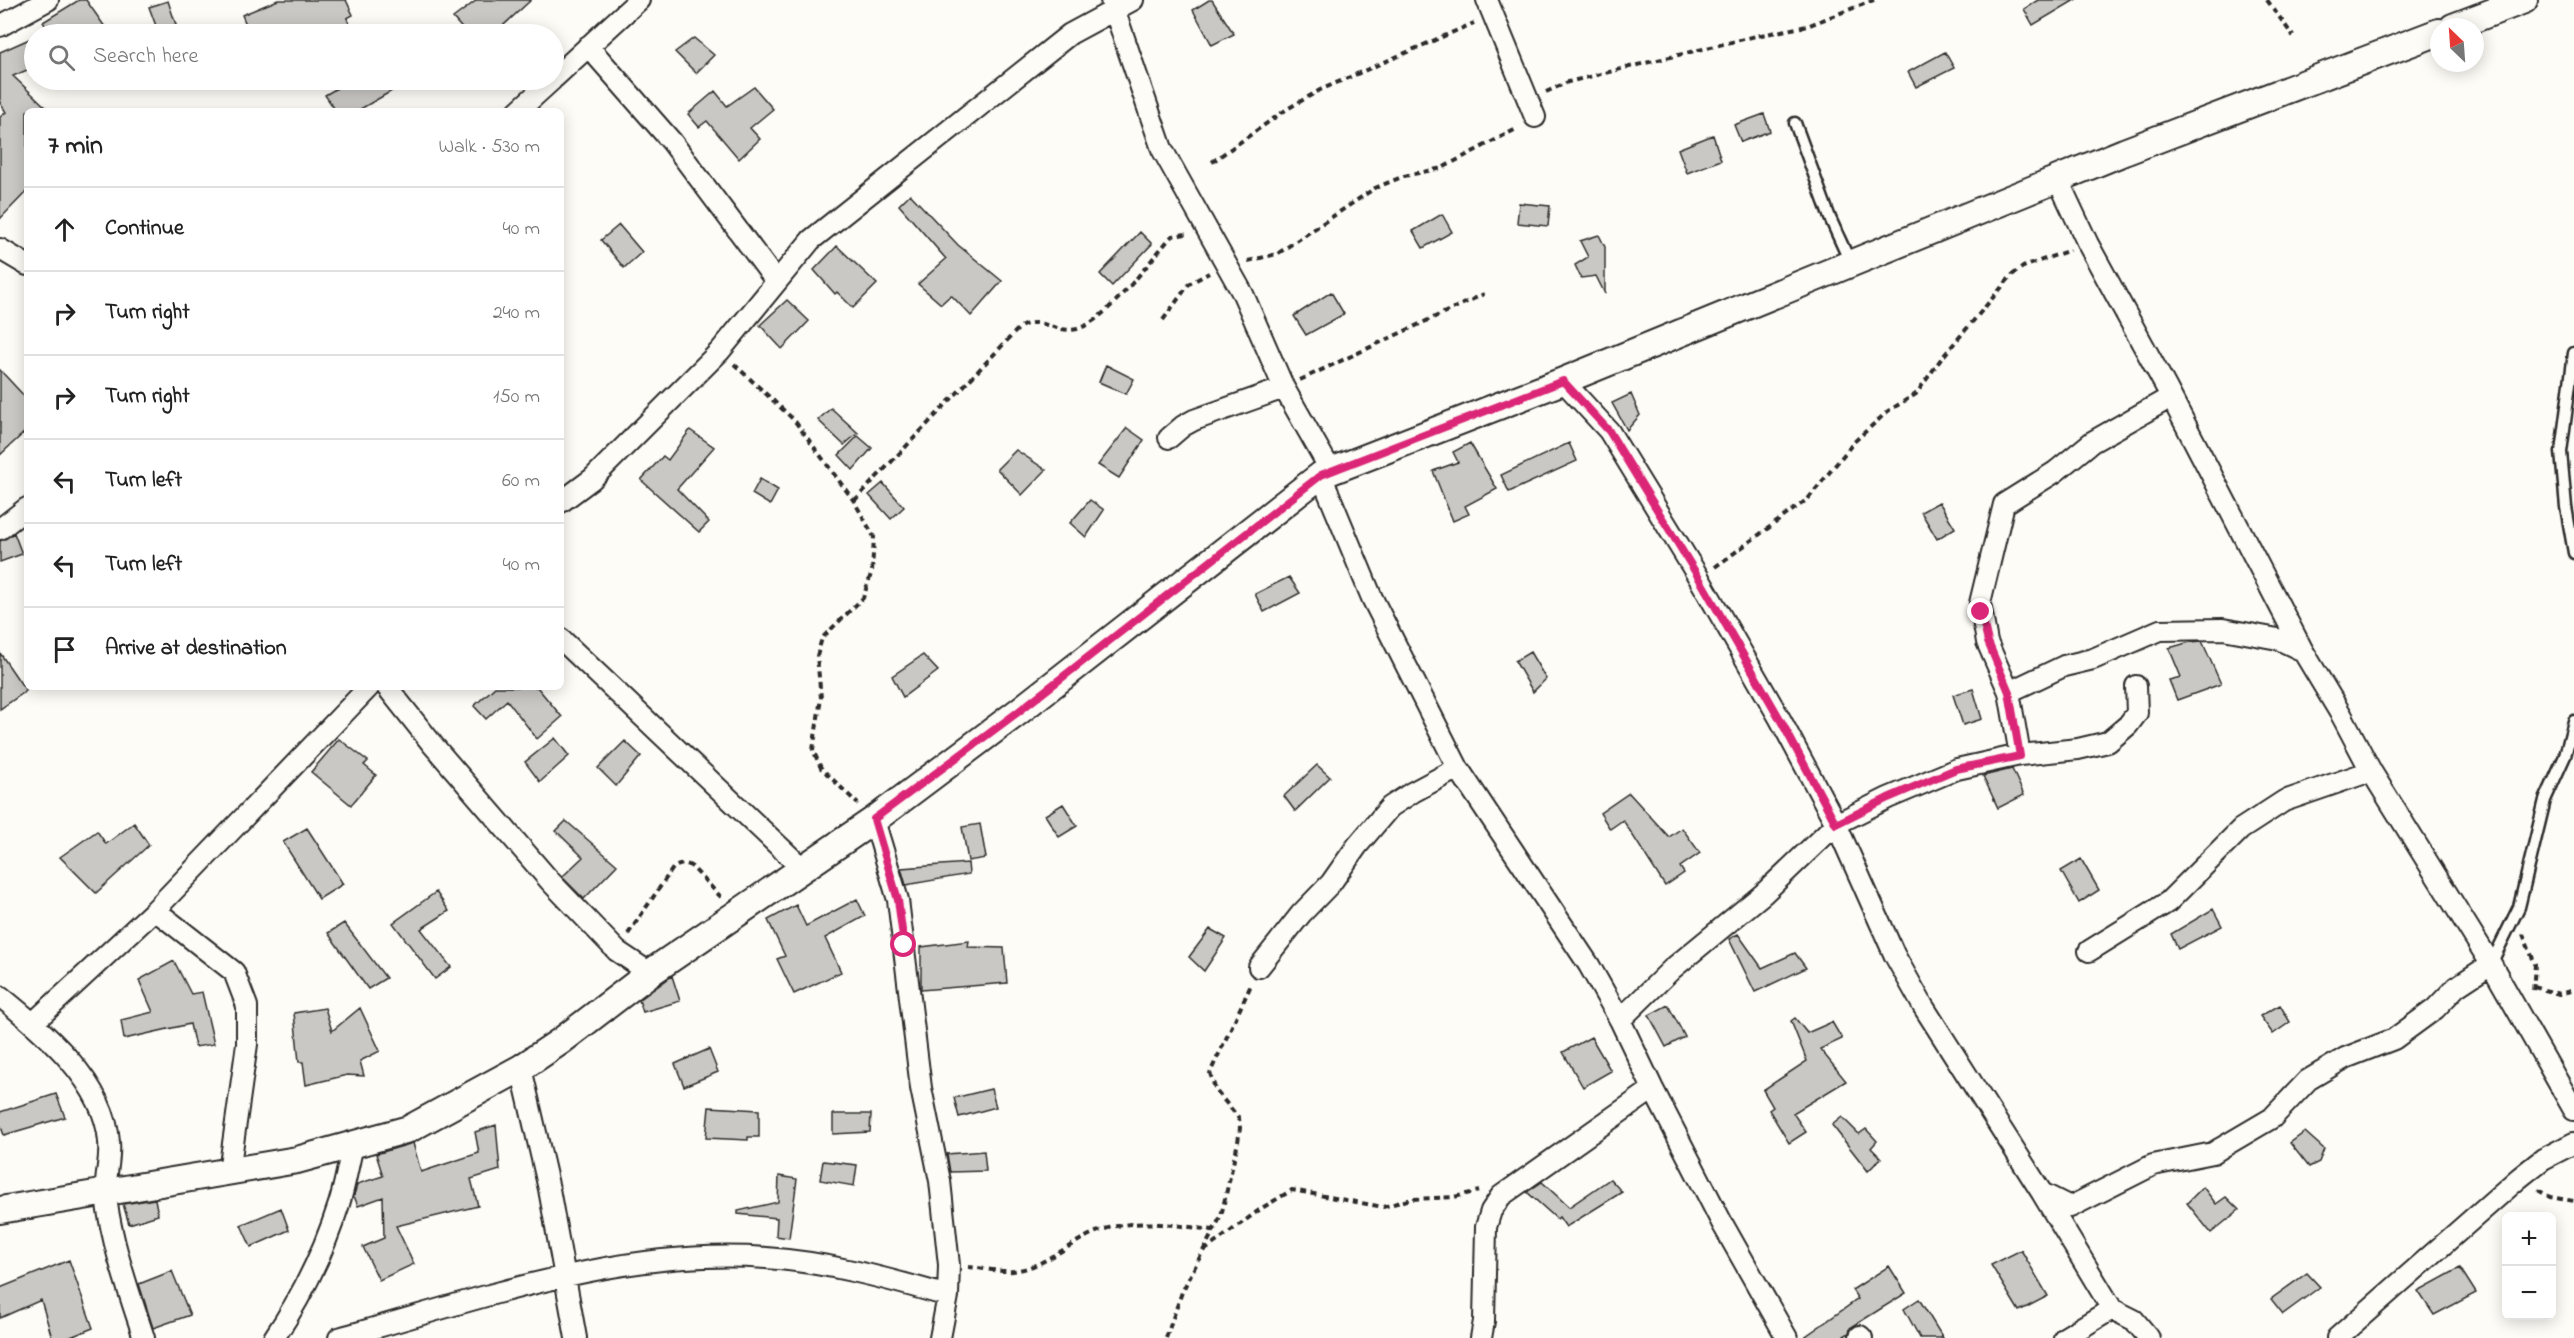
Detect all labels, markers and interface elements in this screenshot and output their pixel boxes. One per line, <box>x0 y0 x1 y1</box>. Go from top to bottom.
north arrow <box>2430 18 2484 72</box>
search box <box>24 24 564 90</box>
icon: search <box>45 41 78 74</box>
text: Search here <box>93 41 198 73</box>
text: 7 min <box>48 128 103 166</box>
text: Walk · 530 m <box>438 133 540 162</box>
icon: ahead <box>48 213 81 246</box>
text: Continue <box>105 213 184 245</box>
text: 40 m <box>503 215 540 244</box>
icon: right <box>48 297 81 330</box>
text: Turn right <box>105 297 190 329</box>
text: 240 m <box>493 299 540 328</box>
icon: right <box>48 381 81 414</box>
text: Turn right <box>105 381 190 413</box>
text: 150 m <box>493 383 540 412</box>
icon: left <box>48 465 81 498</box>
text: Turn left <box>105 465 182 497</box>
text: 60 m <box>502 467 540 496</box>
icon: left <box>48 549 81 582</box>
text: Turn left <box>105 549 182 581</box>
text: 40 m <box>503 551 540 580</box>
route end <box>1967 598 1993 624</box>
icon: arrive <box>48 633 81 666</box>
text: Arrive at destination <box>105 633 287 665</box>
route start <box>890 931 916 957</box>
map controls <box>2502 1212 2556 1320</box>
button: + <box>2502 1212 2556 1266</box>
button: − <box>2502 1266 2556 1320</box>

